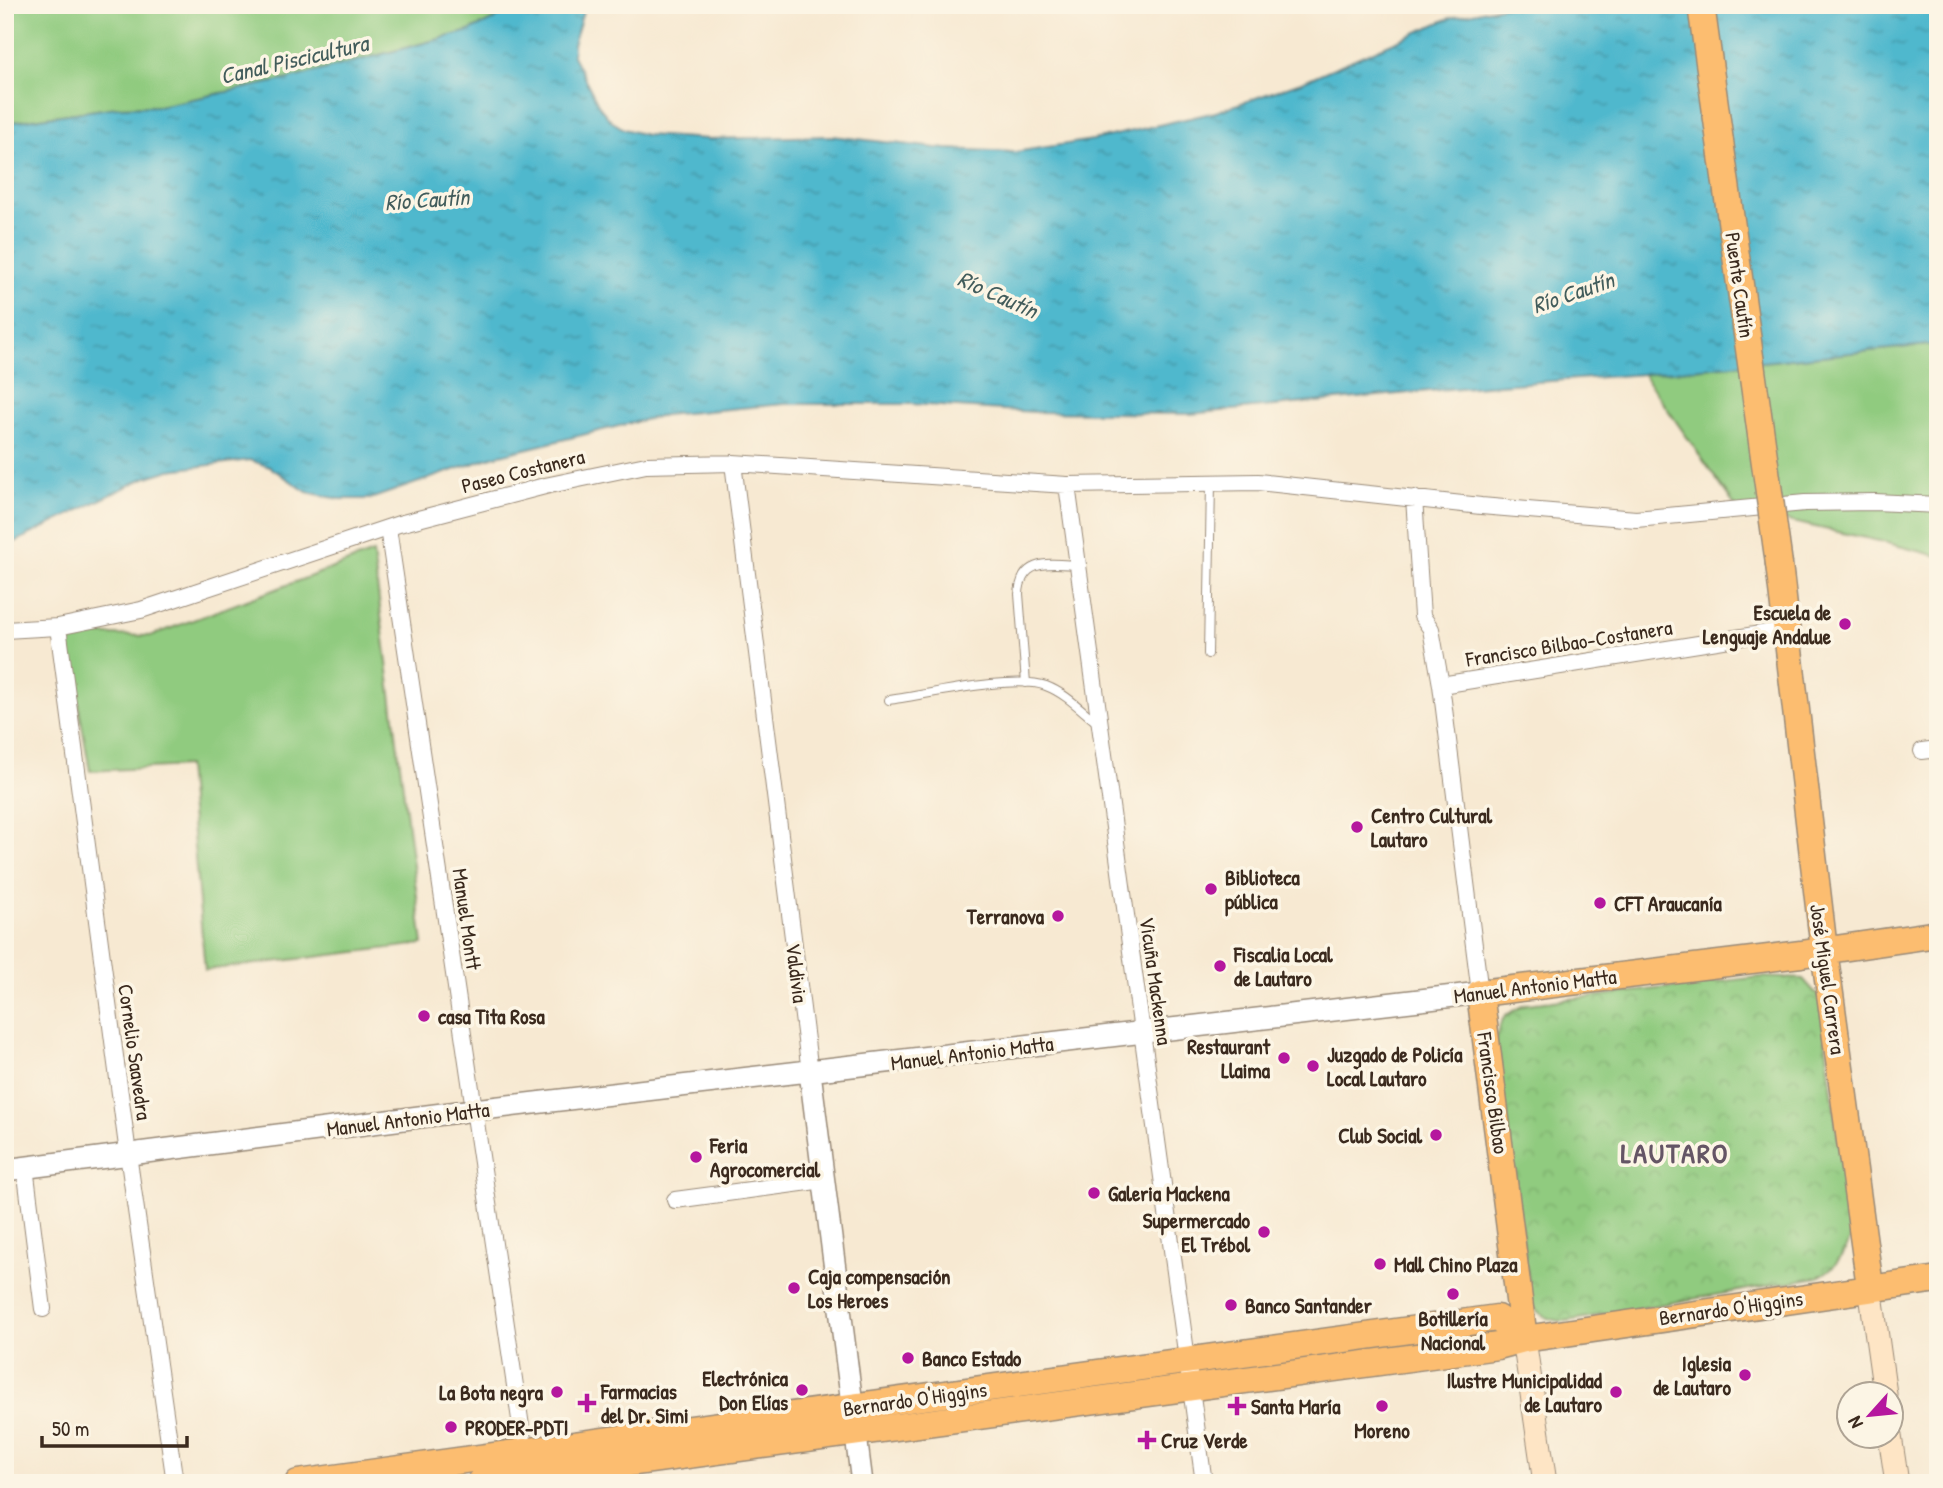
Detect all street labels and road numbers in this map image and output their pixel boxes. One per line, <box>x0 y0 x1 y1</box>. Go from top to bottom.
street label: Puente Cautín <box>1718 230 1762 340</box>
street label: Paseo Costanera <box>458 442 588 500</box>
street label: Francisco Bilbao-Costanera <box>1463 612 1674 674</box>
street label: Manuel Montt <box>446 866 489 972</box>
street label: José Miguel Carrera <box>1803 902 1853 1056</box>
street label: Vicuña Mackenna <box>1133 915 1179 1047</box>
street label: Valdivia <box>779 942 815 1004</box>
street label: Manuel Antonio Matta <box>1452 962 1618 1010</box>
street label: Cornelio Saavedra <box>111 982 159 1122</box>
street label: Manuel Antonio Matta <box>889 1029 1055 1077</box>
street label: Francisco Bilbao <box>1470 1029 1516 1156</box>
street label: Manuel Antonio Matta <box>325 1095 491 1143</box>
street label: Bernardo O'Higgins <box>1657 1284 1805 1332</box>
street label: Bernardo O'Higgins <box>841 1375 989 1423</box>

